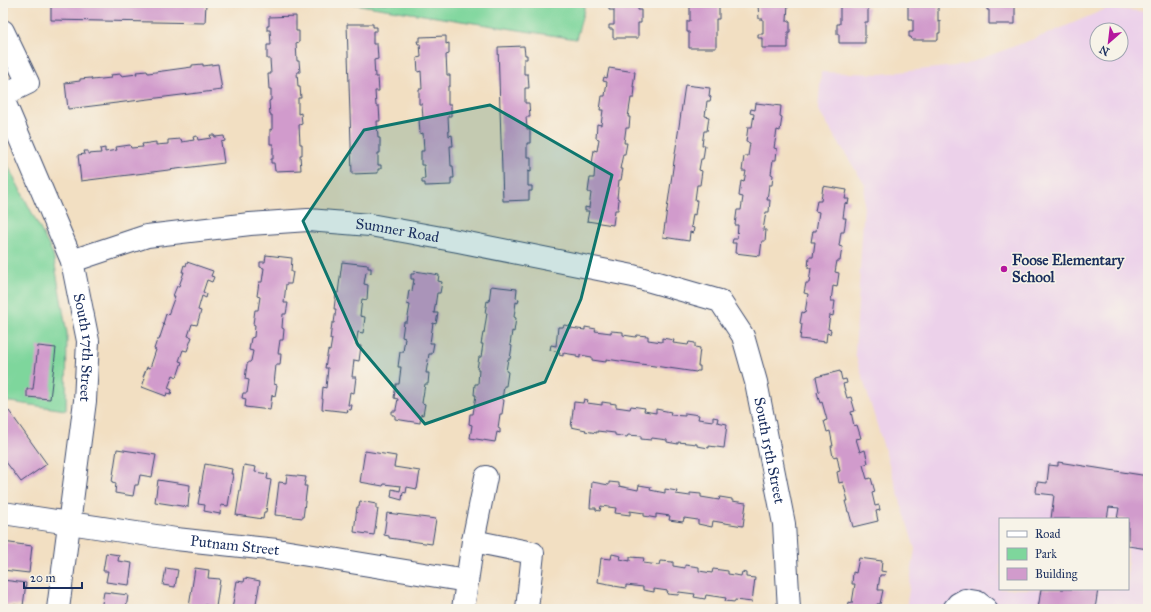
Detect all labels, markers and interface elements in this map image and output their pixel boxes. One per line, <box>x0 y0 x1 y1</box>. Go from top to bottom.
north arrow <box>1089 22 1129 62</box>
text: N <box>1097 42 1112 58</box>
street label: Sumner Road <box>355 215 441 246</box>
place label: Foose Elementary School <box>1012 251 1125 286</box>
marker: Foose Elementary School <box>999 264 1009 274</box>
street label: South 17th Street <box>70 292 97 403</box>
street label: South 15th Street <box>750 396 789 506</box>
legend <box>999 518 1129 590</box>
text: Road <box>1035 527 1061 541</box>
street label: Putnam Street <box>189 532 281 559</box>
text: Park <box>1035 547 1057 561</box>
scale bar <box>24 564 82 590</box>
text: Building <box>1035 567 1078 582</box>
text: 20 m <box>30 571 56 585</box>

